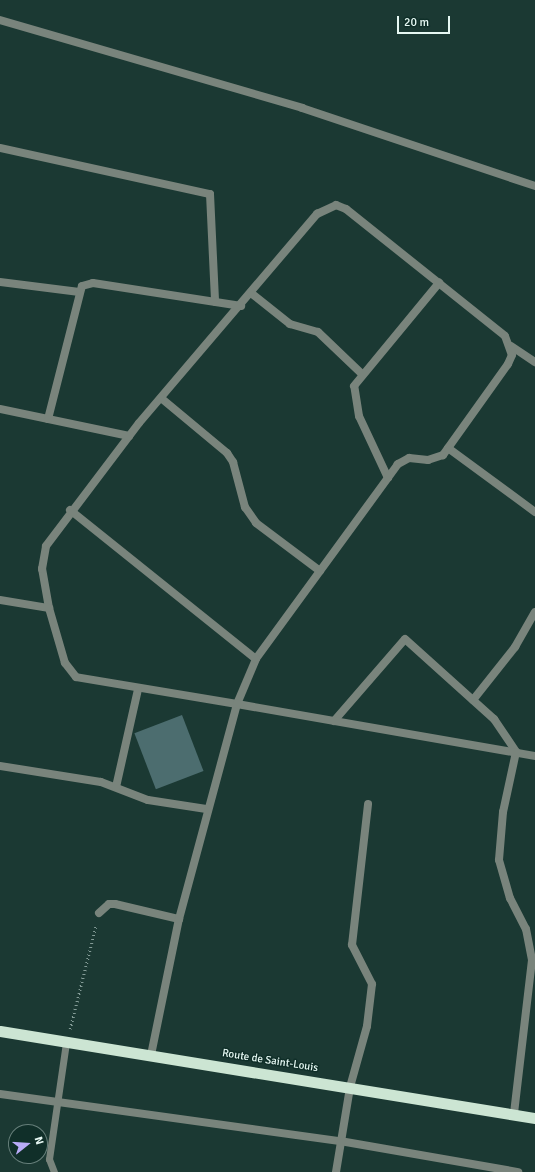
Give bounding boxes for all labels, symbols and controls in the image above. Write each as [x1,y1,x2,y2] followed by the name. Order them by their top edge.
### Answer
[399,8,452,34] scale bar
[404,15,429,30] text: 20 m
[221,1047,319,1075] street label: Route de Saint-Louis
[8,1124,48,1164] north arrow
[32,1135,46,1146] text: N

